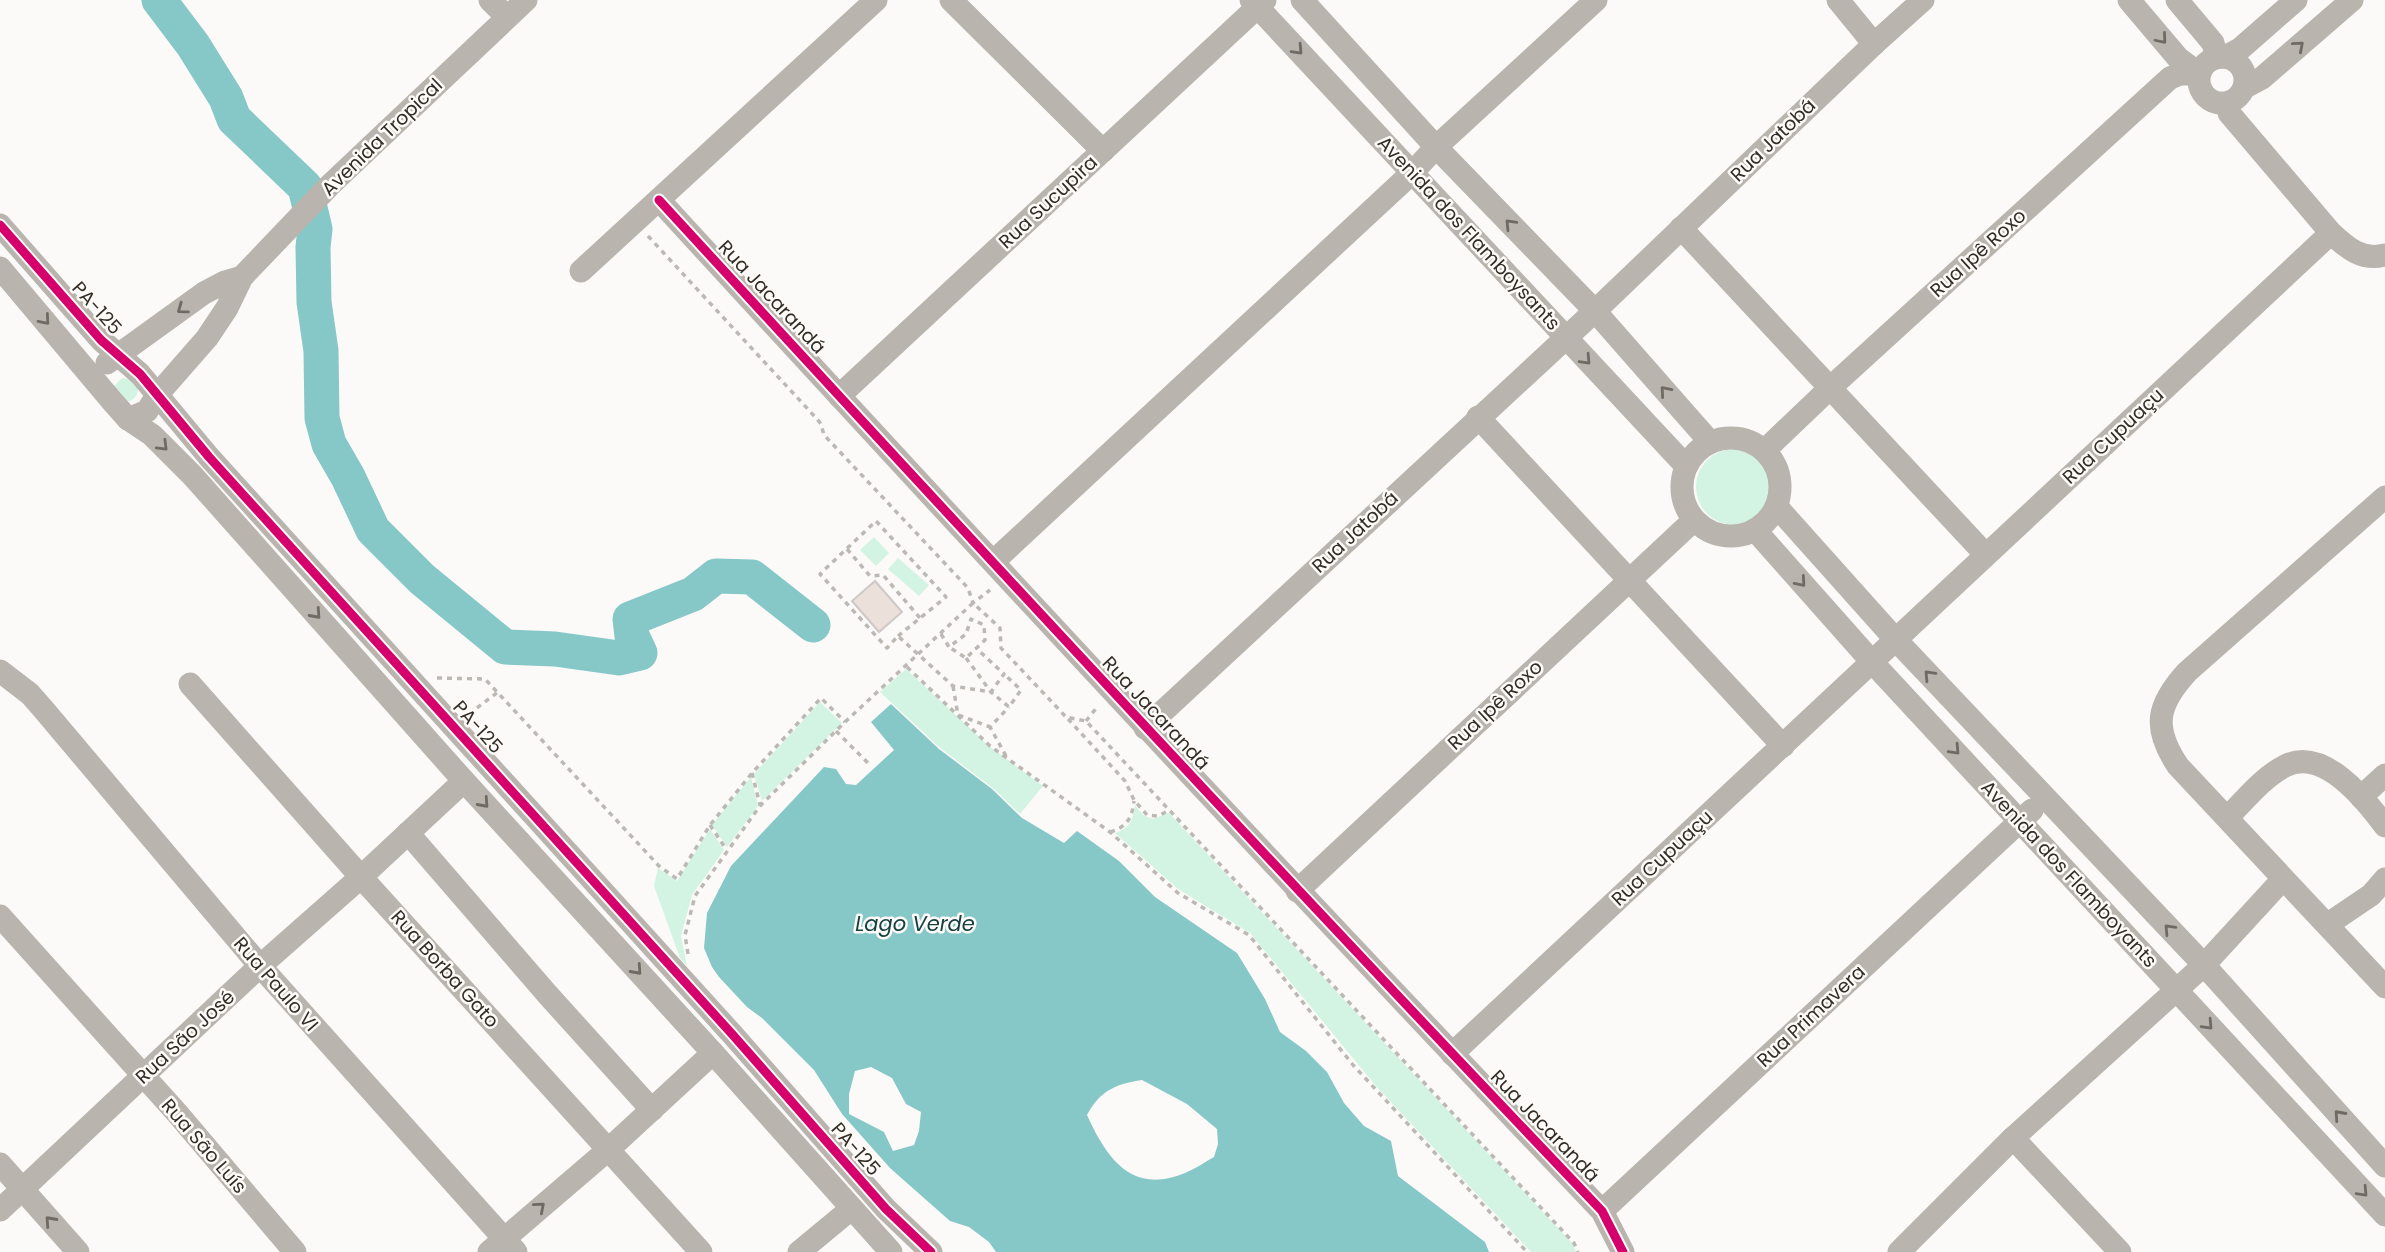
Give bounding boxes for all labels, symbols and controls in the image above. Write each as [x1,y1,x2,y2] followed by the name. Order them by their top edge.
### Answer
[2154,31,2166,44] one-way arrow
[1289,42,1302,55] one-way arrow
[2290,42,2303,54] one-way arrow
[315,72,449,202] street label: Avenida Tropical
[1724,92,1822,188] street label: Rua Jatobá
[1372,130,1566,336] street label: Avenida dos Flamboysants
[993,149,1103,255] street label: Rua Sucupira
[1924,202,2032,304] street label: Rua Ipê Roxo
[1506,219,1519,232] one-way arrow
[712,234,832,360] street label: Rua Jacarandá
[66,275,128,341] street label: PA-125
[178,301,190,313] one-way arrow
[37,312,49,325] one-way arrow
[1578,352,1591,365] one-way arrow
[2056,382,2170,490] street label: Rua Cupuaçu
[1661,386,1673,399] one-way arrow
[155,438,168,451] one-way arrow
[1306,485,1404,579] street label: Rua Jatobá
[1793,574,1805,587] one-way arrow
[308,606,320,619] one-way arrow
[1096,650,1216,776] street label: Rua Jacarandá
[1442,654,1548,756] street label: Rua Ipê Roxo
[1924,670,1937,683] one-way arrow
[447,694,509,760] street label: PA-125
[1946,742,1959,755] one-way arrow
[1975,774,2163,974] street label: Avenida dos Flamboyants
[476,795,488,808] one-way arrow
[1605,804,1719,912] street label: Rua Cupuaçu
[385,904,505,1034] street label: Rua Borba Gato
[855,909,975,938] water label: Lago Verde
[2165,924,2178,937] one-way arrow
[227,931,325,1037] street label: Rua Paulo VI
[1751,959,1871,1073] street label: Rua Primavera
[629,962,642,975] one-way arrow
[129,984,241,1090] street label: Rua São José
[2200,1017,2213,1030] one-way arrow
[1484,1064,1606,1188] street label: Rua Jacarandá
[155,1093,253,1199] street label: Rua São Luís
[2335,1110,2347,1123] one-way arrow
[825,1116,887,1182] street label: PA-125
[2355,1184,2368,1197] one-way arrow
[532,1203,545,1215] one-way arrow
[46,1216,58,1229] one-way arrow

